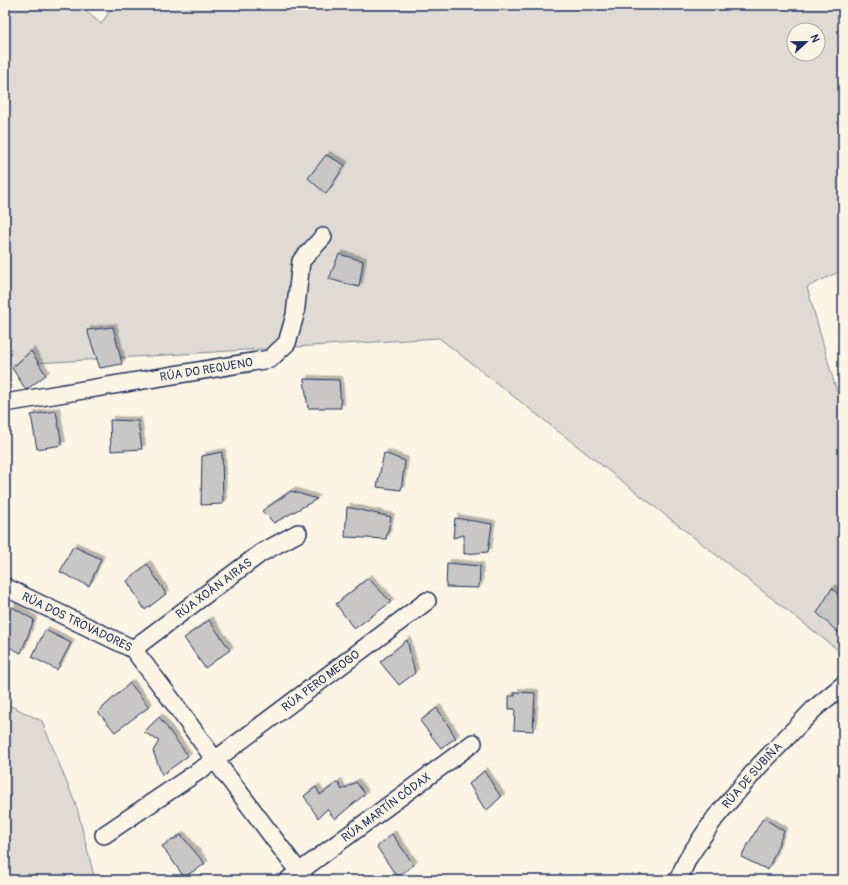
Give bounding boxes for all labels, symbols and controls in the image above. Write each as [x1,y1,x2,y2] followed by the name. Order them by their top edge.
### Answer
[786,22,826,62] north arrow
[807,33,822,45] text: N
[159,354,254,385] street label: RÚA DO REQUENO
[173,555,255,622] street label: RÚA XOÁN AIRAS
[19,589,135,655] street label: RÚA DOS TROVADORES
[279,646,363,715] street label: RÚA PERO MEOGO
[719,739,786,812] street label: RÚA DE SUBIÑA
[338,769,434,845] street label: RÚA MARTÍN CÓDAX

